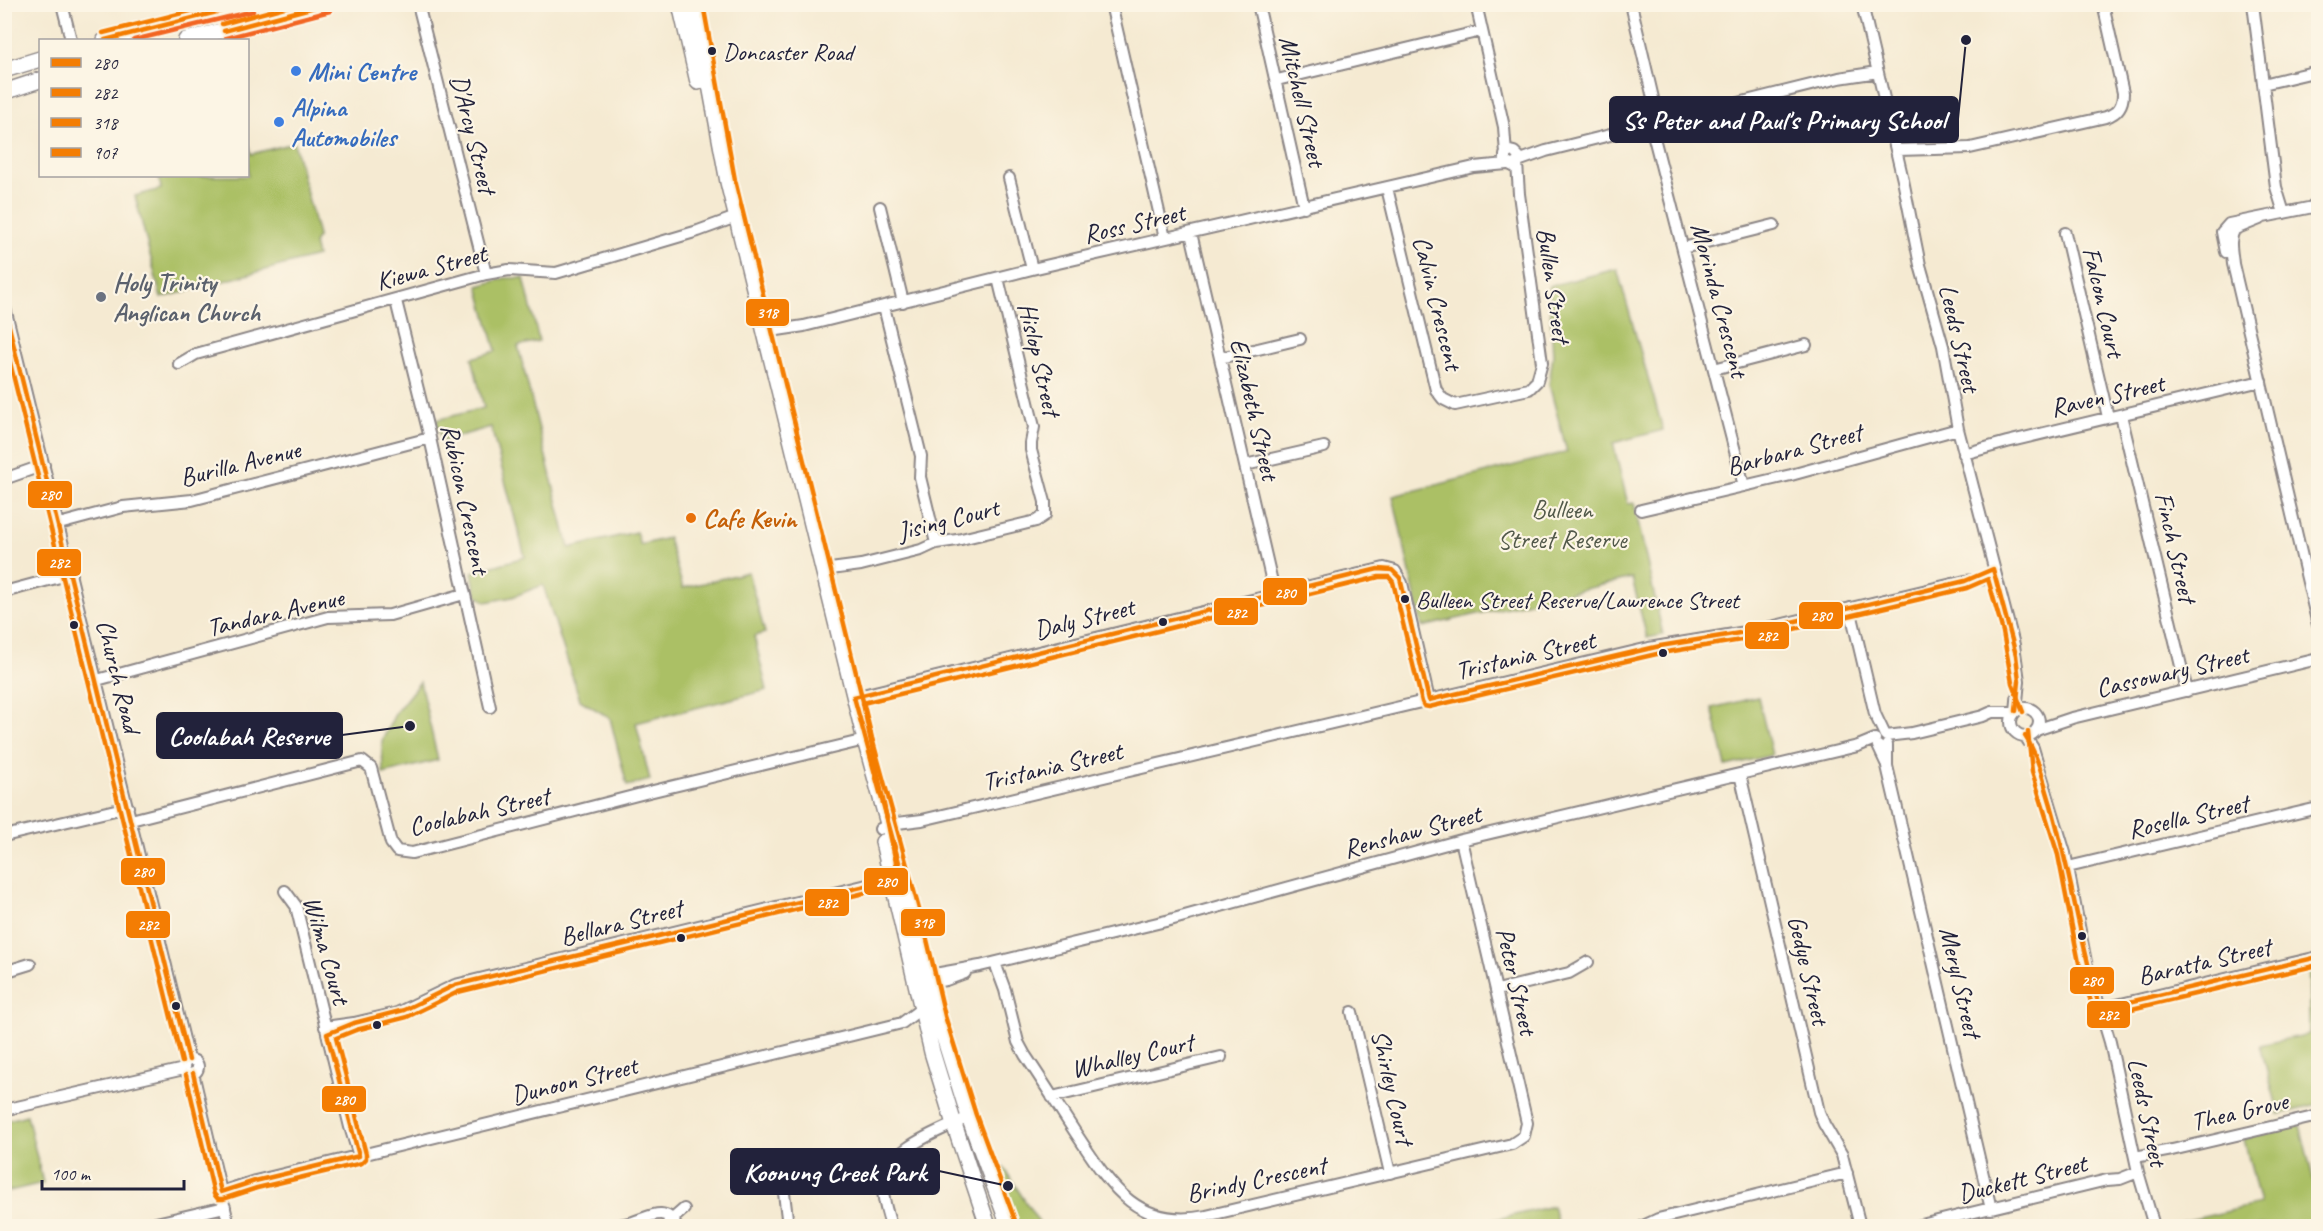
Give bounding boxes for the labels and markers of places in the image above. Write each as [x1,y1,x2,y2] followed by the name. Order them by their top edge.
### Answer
[723,37,857,67] place label: Doncaster Road
[706,45,718,57] marker: Doncaster Road
[308,55,418,88] place label: Mini Centre
[289,64,303,78] marker: Mini Centre
[291,91,399,154] place label: Alpina Automobiles
[1610,97,1958,142] callout: Ss Peter and Paul's Primary School
[272,115,286,129] marker: Alpina Automobiles
[113,266,261,329] place label: Holy Trinity Anglican Church
[94,290,108,304] marker: Holy Trinity Anglican Church
[703,502,798,535] place label: Cafe Kevin
[684,511,698,525] marker: Cafe Kevin
[1416,585,1741,615] place label: Bulleen Street Reserve/Lawrence Street
[1399,593,1411,605] marker: Bulleen Street Reserve/Lawrence Street
[1157,616,1169,628] unlabelled marker
[68,619,80,631] unlabelled marker
[1657,647,1669,659] unlabelled marker
[157,713,342,758] callout: Coolabah Reserve
[2076,930,2088,942] unlabelled marker
[675,932,687,944] unlabelled marker
[170,1000,182,1012] unlabelled marker
[371,1019,383,1031] unlabelled marker
[731,1149,939,1194] callout: Koonung Creek Park

